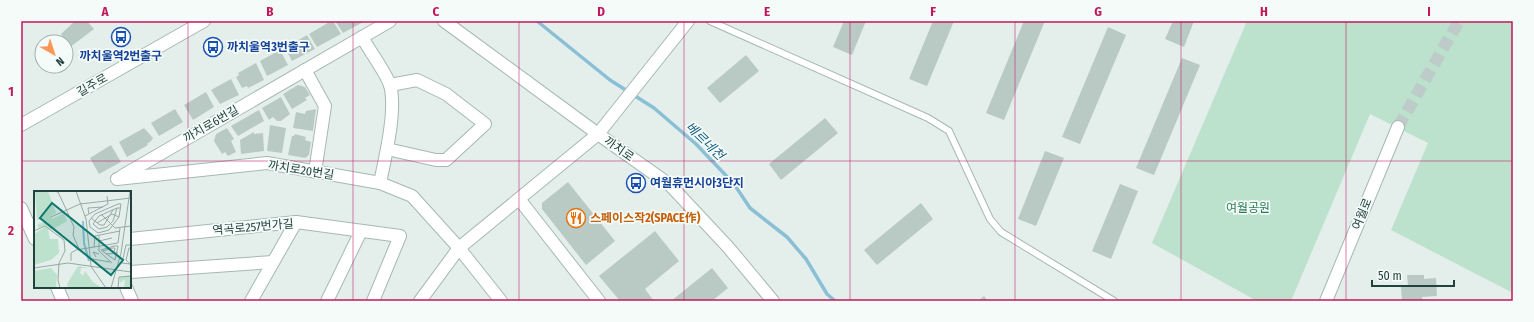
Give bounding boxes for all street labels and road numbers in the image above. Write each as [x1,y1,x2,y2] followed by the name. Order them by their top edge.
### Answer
[74,71,110,99] street label: 길주로
[181,103,241,145] street label: 까치로6번길
[601,134,637,164] street label: 까치로
[267,158,335,182] street label: 까치로20번길
[1349,196,1375,232] street label: 여월로
[212,216,294,238] street label: 역곡로257번가길

